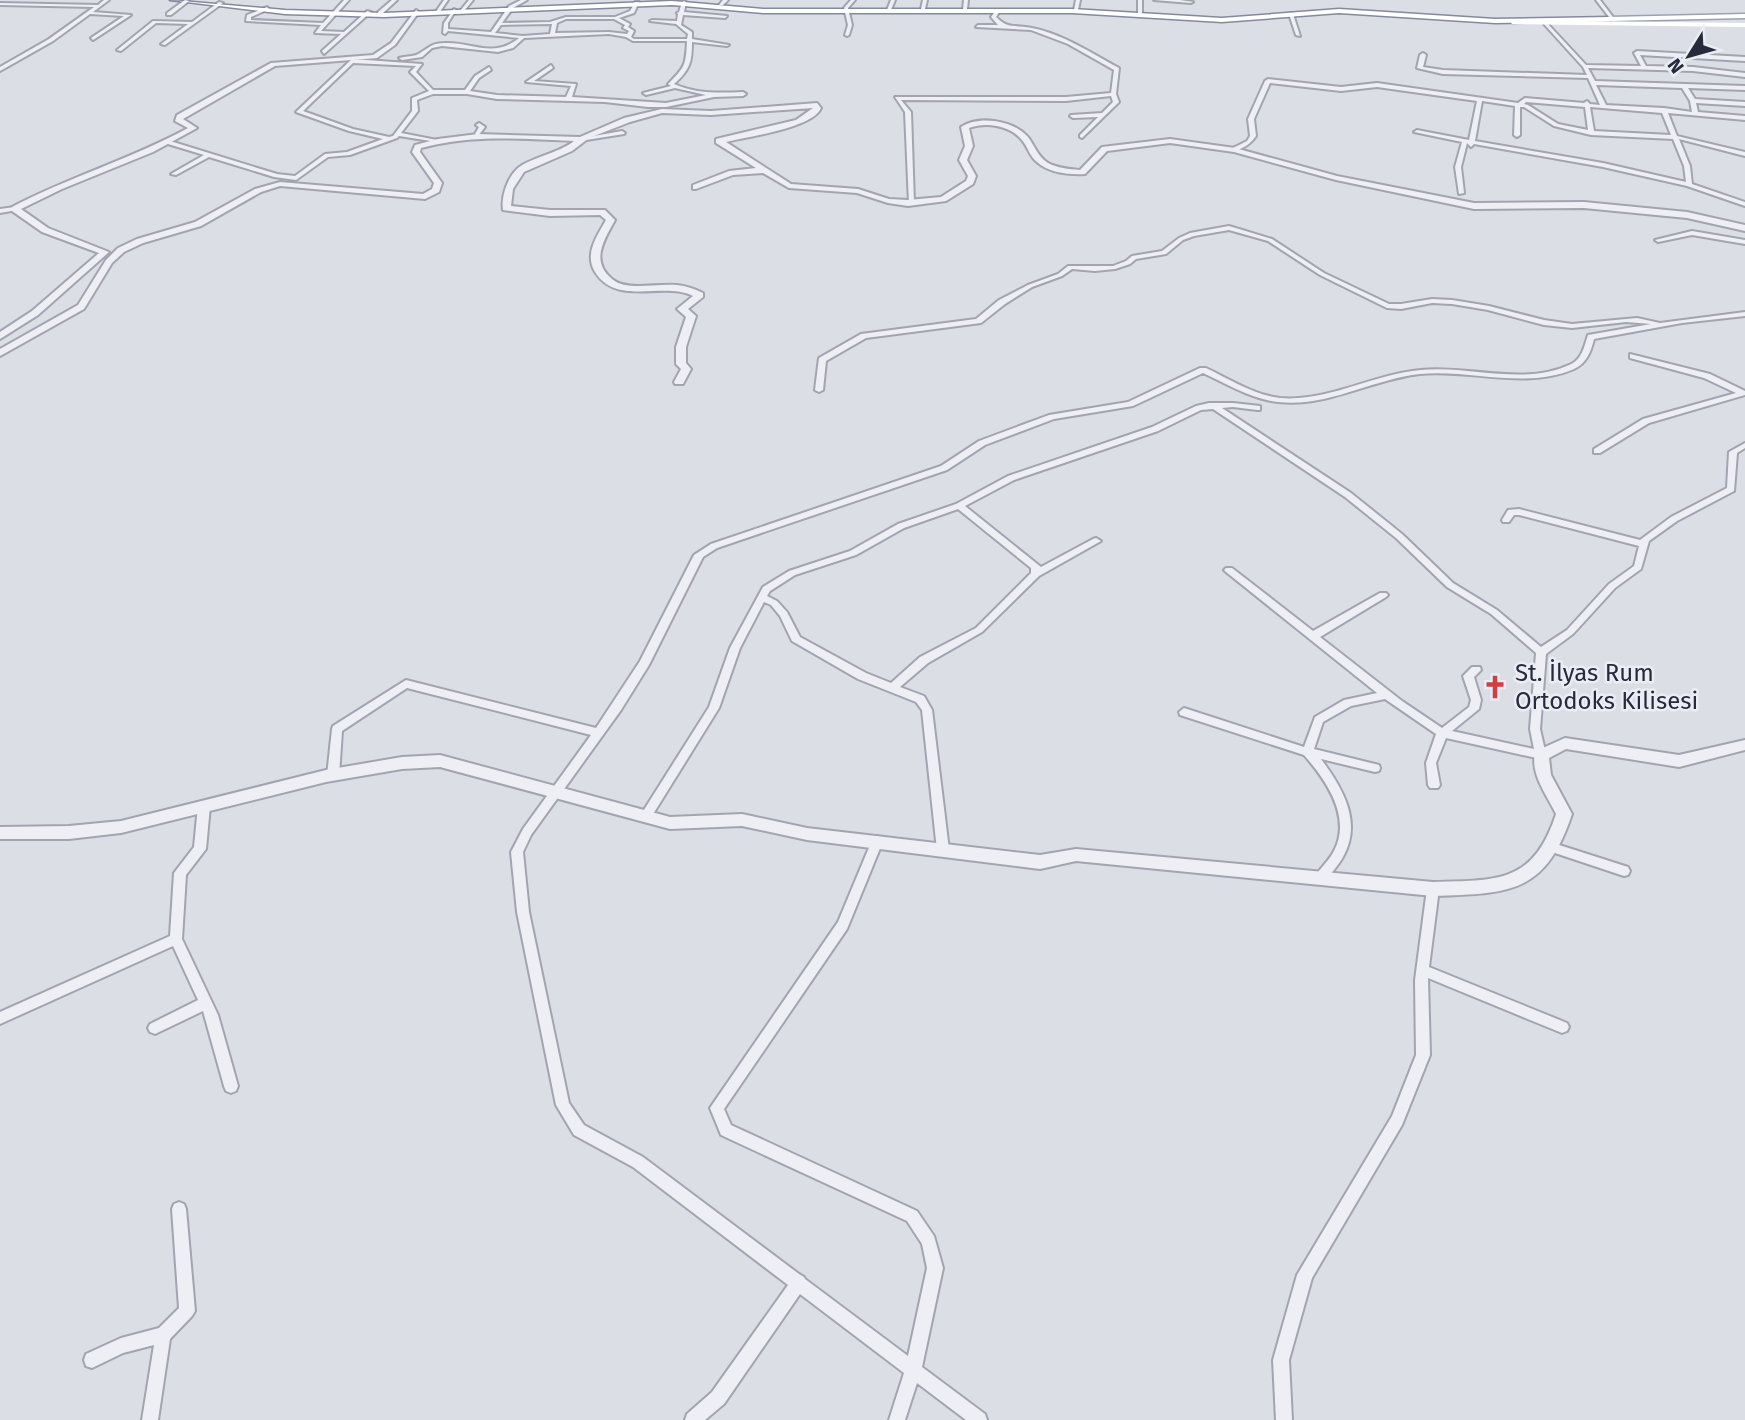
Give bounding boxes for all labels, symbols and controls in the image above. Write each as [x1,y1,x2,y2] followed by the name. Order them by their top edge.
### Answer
[1654,21,1724,91] north arrow
[1663,54,1689,78] text: N
[1515,659,1698,715] place label: St. İlyas Rum Ortodoks Kilisesi
[1481,673,1509,701] church icon: St. İlyas Rum Ortodoks Kilisesi

